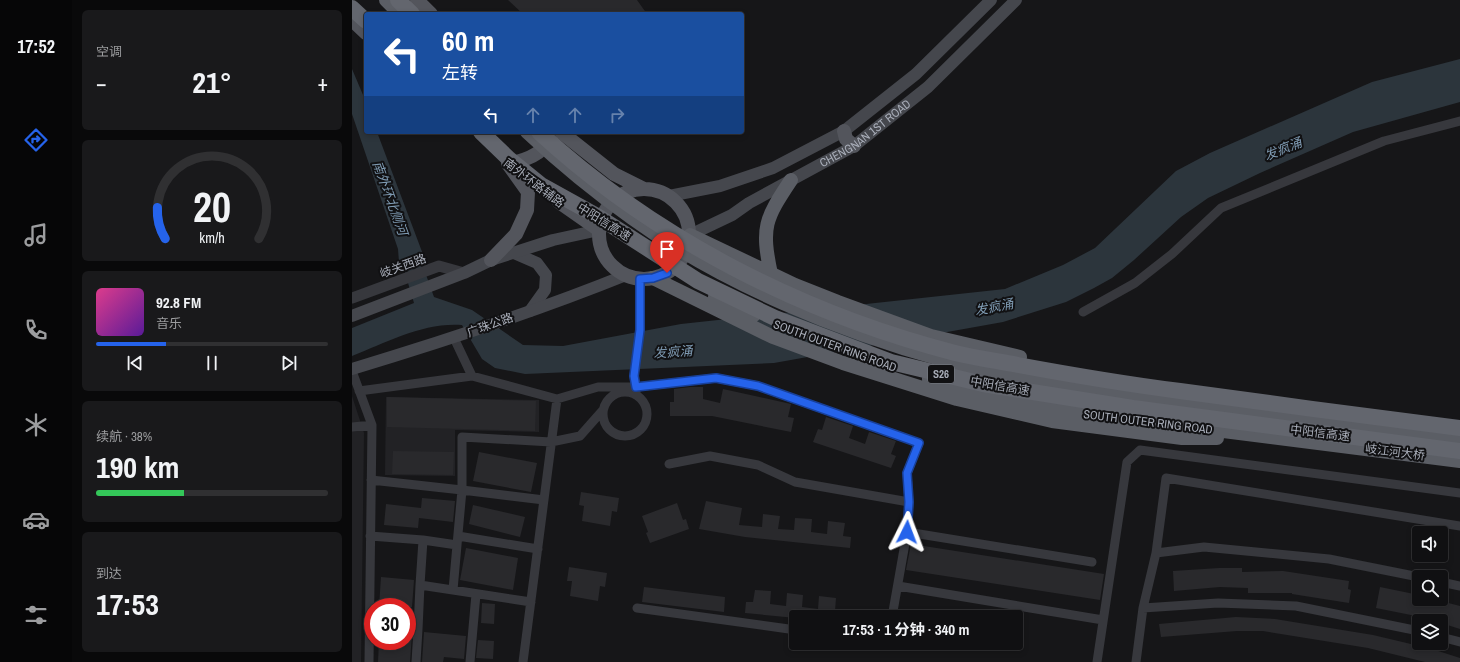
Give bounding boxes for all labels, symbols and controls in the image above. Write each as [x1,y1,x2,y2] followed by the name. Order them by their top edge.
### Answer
[442,22,494,60] text: 60 m
[376,28,428,80] icon: left
[17,34,55,59] text: 17:52
[96,43,122,60] text: 空调
[442,60,478,85] text: 左转
[192,62,232,102] text: 21°
[96,68,107,98] text: −
[317,68,328,98] text: +
[817,96,914,171] street label: CHENGNAN 1ST ROAD
[480,104,502,126] icon: left
[522,104,544,126] icon: ahead
[564,104,586,126] icon: ahead
[606,104,628,126] icon: right
[22,126,50,154] icon: directions
[1262,133,1306,164] water label: 发疯涌
[500,155,568,211] street label: 南外环路辅路
[369,158,412,240] water label: 南外环北侧河
[193,178,231,234] text: 20
[574,199,634,245] street label: 中阳信高速
[22,221,50,249] icon: music
[199,227,225,246] text: km/h
[650,232,684,273] pin
[656,238,678,260] icon: arrive
[378,250,428,282] street label: 岐关西路
[156,292,201,313] text: 92.8 FM
[973,295,1017,319] water label: 发疯涌
[465,309,515,341] street label: 广珠公路
[156,315,182,332] text: 音乐
[22,316,50,344] icon: phone
[771,316,899,376] street label: SOUTH OUTER RING ROAD
[653,342,695,362] water label: 发疯涌
[124,352,146,374] icon: previous
[201,352,223,374] icon: pause
[278,352,300,374] icon: next
[928,365,954,383] road number: S26
[969,373,1031,399] street label: 中阳信高速
[1082,406,1214,438] street label: SOUTH OUTER RING ROAD
[22,411,50,439] icon: climate
[1289,421,1351,445] street label: 中阳信高速
[96,428,152,445] text: 续航 · 38%
[1364,440,1426,464] street label: 岐江河大桥
[96,447,179,487] text: 190 km
[22,506,50,534] icon: car
[886,511,928,553] position arrow
[1412,526,1448,650] map controls
[1412,526,1448,562] button: sound
[96,565,122,582] text: 到达
[1412,570,1448,606] button: search
[96,584,159,624] text: 17:53
[364,598,416,650] speed limit sign: 30
[22,601,50,629] icon: filters
[1412,614,1448,650] button: layers
[842,619,970,640] text: 17:53 · 1 分钟 · 340 m

